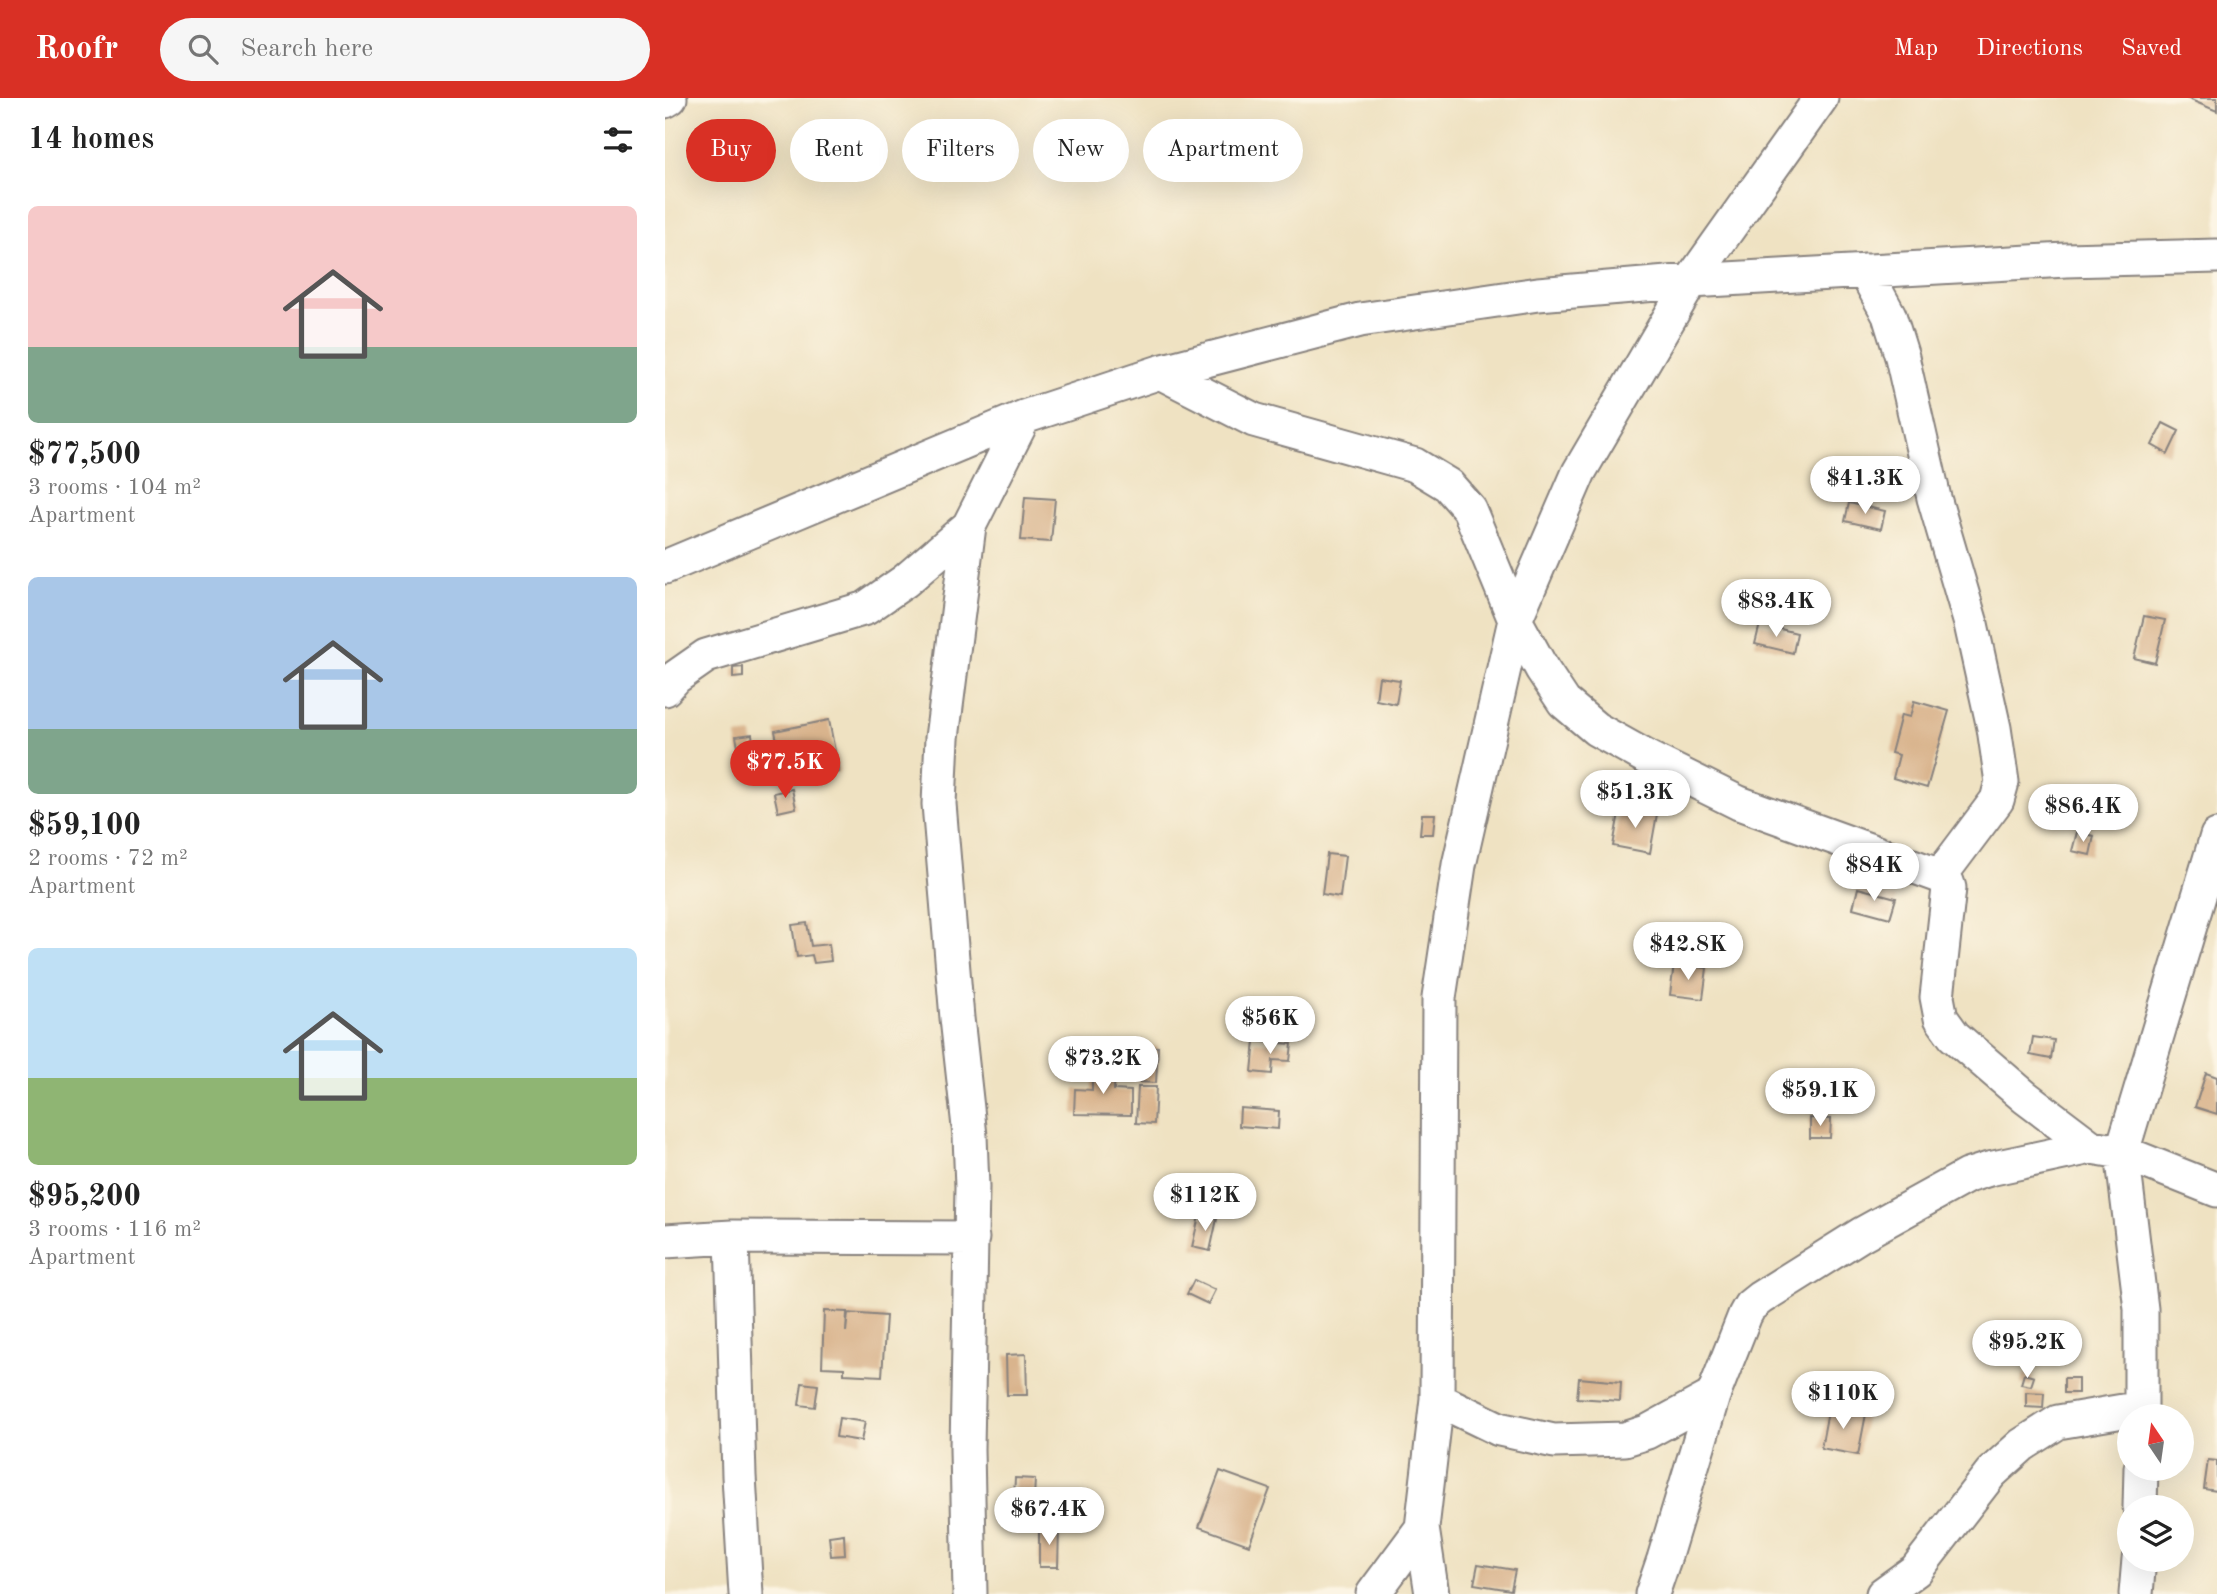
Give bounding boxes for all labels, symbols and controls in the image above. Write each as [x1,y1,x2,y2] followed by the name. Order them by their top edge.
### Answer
[160,18,650,81] search box
[184,30,222,68] icon: search
[35,33,118,66] text: Roofr
[240,36,373,62] text: Search here
[1894,37,1938,61] text: Map
[1976,37,2083,61] text: Directions
[2121,37,2182,61] text: Saved
[686,119,776,182] chip: Buy
[790,119,888,182] chip: Rent
[902,119,1019,182] chip: Filters
[1033,119,1129,182] chip: New
[1143,119,1303,182] chip: Apartment
[599,121,637,159] icon: filters
[28,125,154,155] text: 14 homes
[270,251,396,377] icon: home
[28,440,141,470] text: $77,500
[1808,456,1922,516] pin: $41.3K
[1826,467,1904,490] text: $41.3K
[28,476,201,499] text: 3 rooms · 104 m²
[28,504,136,527] text: Apartment
[1719,580,1833,639] pin: $83.4K
[1737,590,1815,613] text: $83.4K
[270,622,396,748] icon: home
[728,740,842,800] pin: $77.5K
[746,751,824,774] text: $77.5K
[1578,770,1692,830] pin: $51.3K
[1596,781,1674,804] text: $51.3K
[2026,784,2140,844] pin: $86.4K
[2044,795,2122,818] text: $86.4K
[28,811,141,841] text: $59,100
[1833,844,1915,903] pin: $84K
[28,847,188,870] text: 2 rooms · 72 m²
[1845,854,1903,877] text: $84K
[28,875,136,898] text: Apartment
[1631,922,1745,982] pin: $42.8K
[1649,933,1727,956] text: $42.8K
[270,993,396,1119] icon: home
[1229,996,1311,1056] pin: $56K
[1241,1007,1299,1030] text: $56K
[1046,1037,1160,1096] pin: $73.2K
[1064,1047,1142,1070] text: $73.2K
[1763,1068,1877,1128] pin: $59.1K
[1781,1079,1859,1102] text: $59.1K
[1156,1174,1254,1233] pin: $112K
[28,1182,141,1212] text: $95,200
[1169,1184,1241,1207] text: $112K
[28,1218,201,1241] text: 3 rooms · 116 m²
[28,1246,136,1269] text: Apartment
[1970,1320,2084,1380] pin: $95.2K
[1988,1331,2066,1354] text: $95.2K
[1794,1372,1892,1431] pin: $110K
[1807,1382,1879,1405] text: $110K
[2117,1404,2195,1480] north arrow
[2117,1404,2194,1572] map controls
[992,1488,1106,1547] pin: $67.4K
[2117,1495,2194,1572] button: layers
[1010,1498,1088,1521] text: $67.4K

